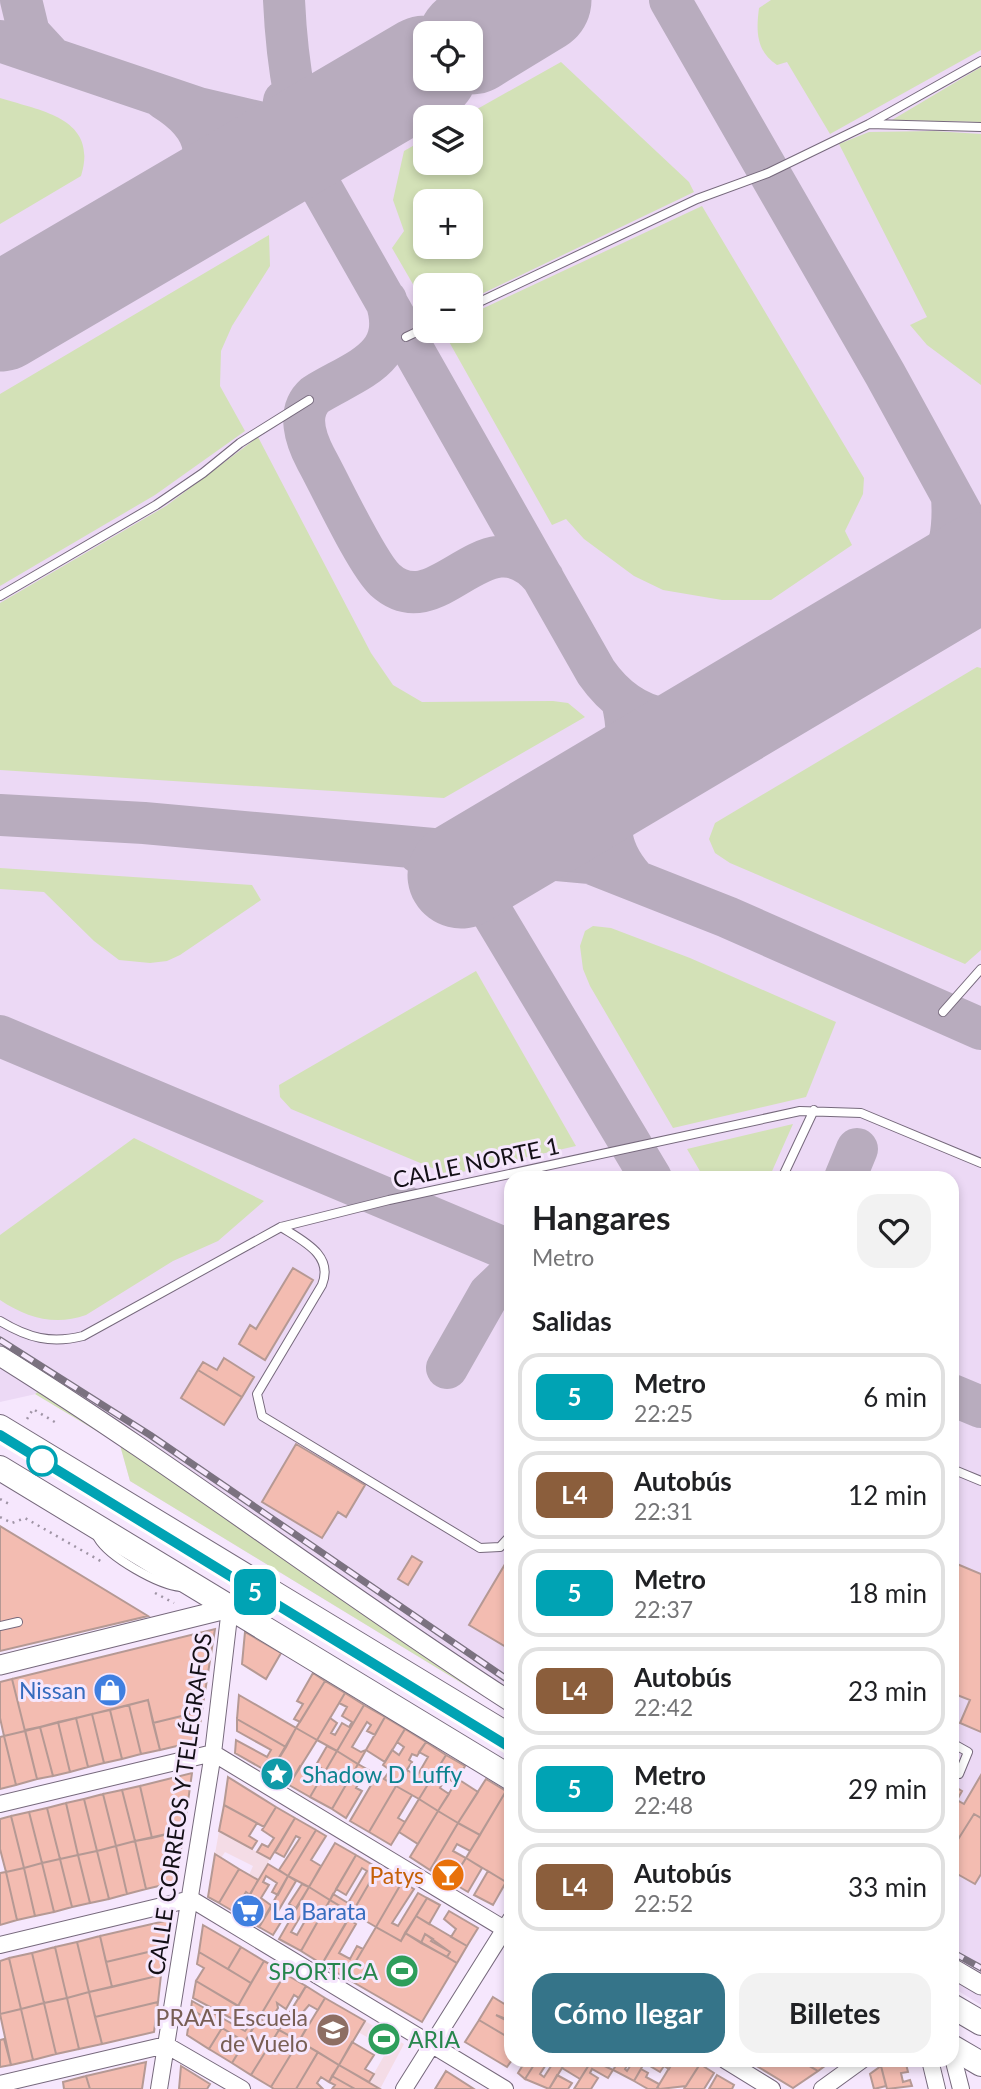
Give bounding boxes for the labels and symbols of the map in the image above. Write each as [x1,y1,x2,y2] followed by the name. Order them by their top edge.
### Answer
[390,1131,562,1193] street label: CALLE NORTE 1
[27,1446,57,1476] unlabelled marker
[232,1569,278,1615] line badge: 5
[141,1631,217,1977] street label: CALLE CORREOS Y TELÉGRAFOS
[91,1671,129,1709] shop icon: Nissan
[19,1676,86,1704] place label: Nissan
[258,1755,296,1793] place icon: Shadow D Luffy
[302,1760,462,1788] place label: Shadow D Luffy
[429,1856,467,1894] bar icon: Patys
[369,1861,424,1889] place label: Patys
[229,1892,267,1930] supermarket icon: La Barata
[272,1897,366,1925] place label: La Barata
[383,1952,421,1990] sports icon: SPORTICA
[268,1957,378,1985] place label: SPORTICA
[156,2003,308,2057] place label: PRAAT Escuela de Vuelo
[314,2011,352,2049] school or university icon: PRAAT Escuela de Vuelo
[365,2020,403,2058] sports icon: ARIA
[408,2025,460,2053] place label: ARIA

